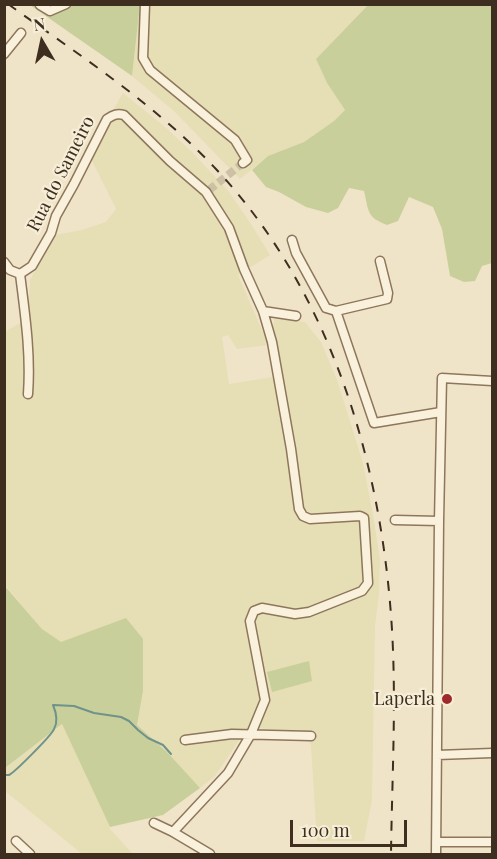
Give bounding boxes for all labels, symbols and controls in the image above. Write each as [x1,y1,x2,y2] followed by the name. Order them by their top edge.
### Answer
[12,12,72,72] north arrow
[32,12,46,35] text: N
[23,113,99,235] street label: Rua do Sameiro
[374,688,435,710] place label: Laperla
[440,692,454,706] marker: Laperla
[293,808,410,846] scale bar
[301,818,350,842] text: 100 m

